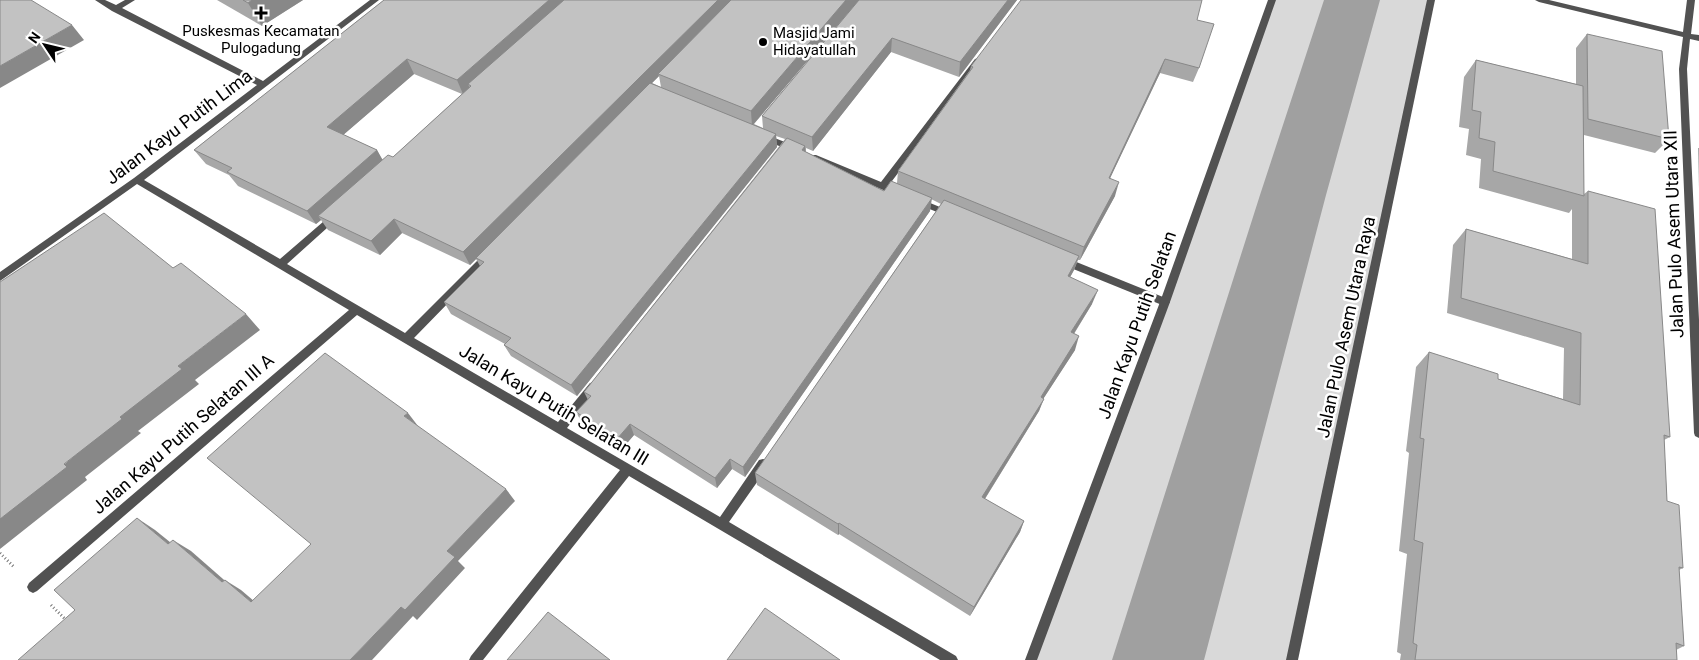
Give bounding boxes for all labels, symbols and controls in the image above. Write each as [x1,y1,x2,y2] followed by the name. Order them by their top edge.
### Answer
[254,6,268,20] marker: Puskesmas Kecamatan Pulogadung
[20,20,70,70] north arrow
[182,22,340,57] place label: Puskesmas Kecamatan Pulogadung
[773,24,856,59] place label: Masjid Jami Hidayatullah
[25,29,44,46] text: N
[757,36,769,48] marker: Masjid Jami Hidayatullah
[101,65,256,188] street label: Jalan Kayu Putih Lima
[1659,130,1688,338] street label: Jalan Pulo Asem Utara XII
[1312,214,1379,440] street label: Jalan Pulo Asem Utara Raya
[1093,228,1180,422] street label: Jalan Kayu Putih Selatan
[456,340,653,470] street label: Jalan Kayu Putih Selatan III
[88,349,278,518] street label: Jalan Kayu Putih Selatan III A

